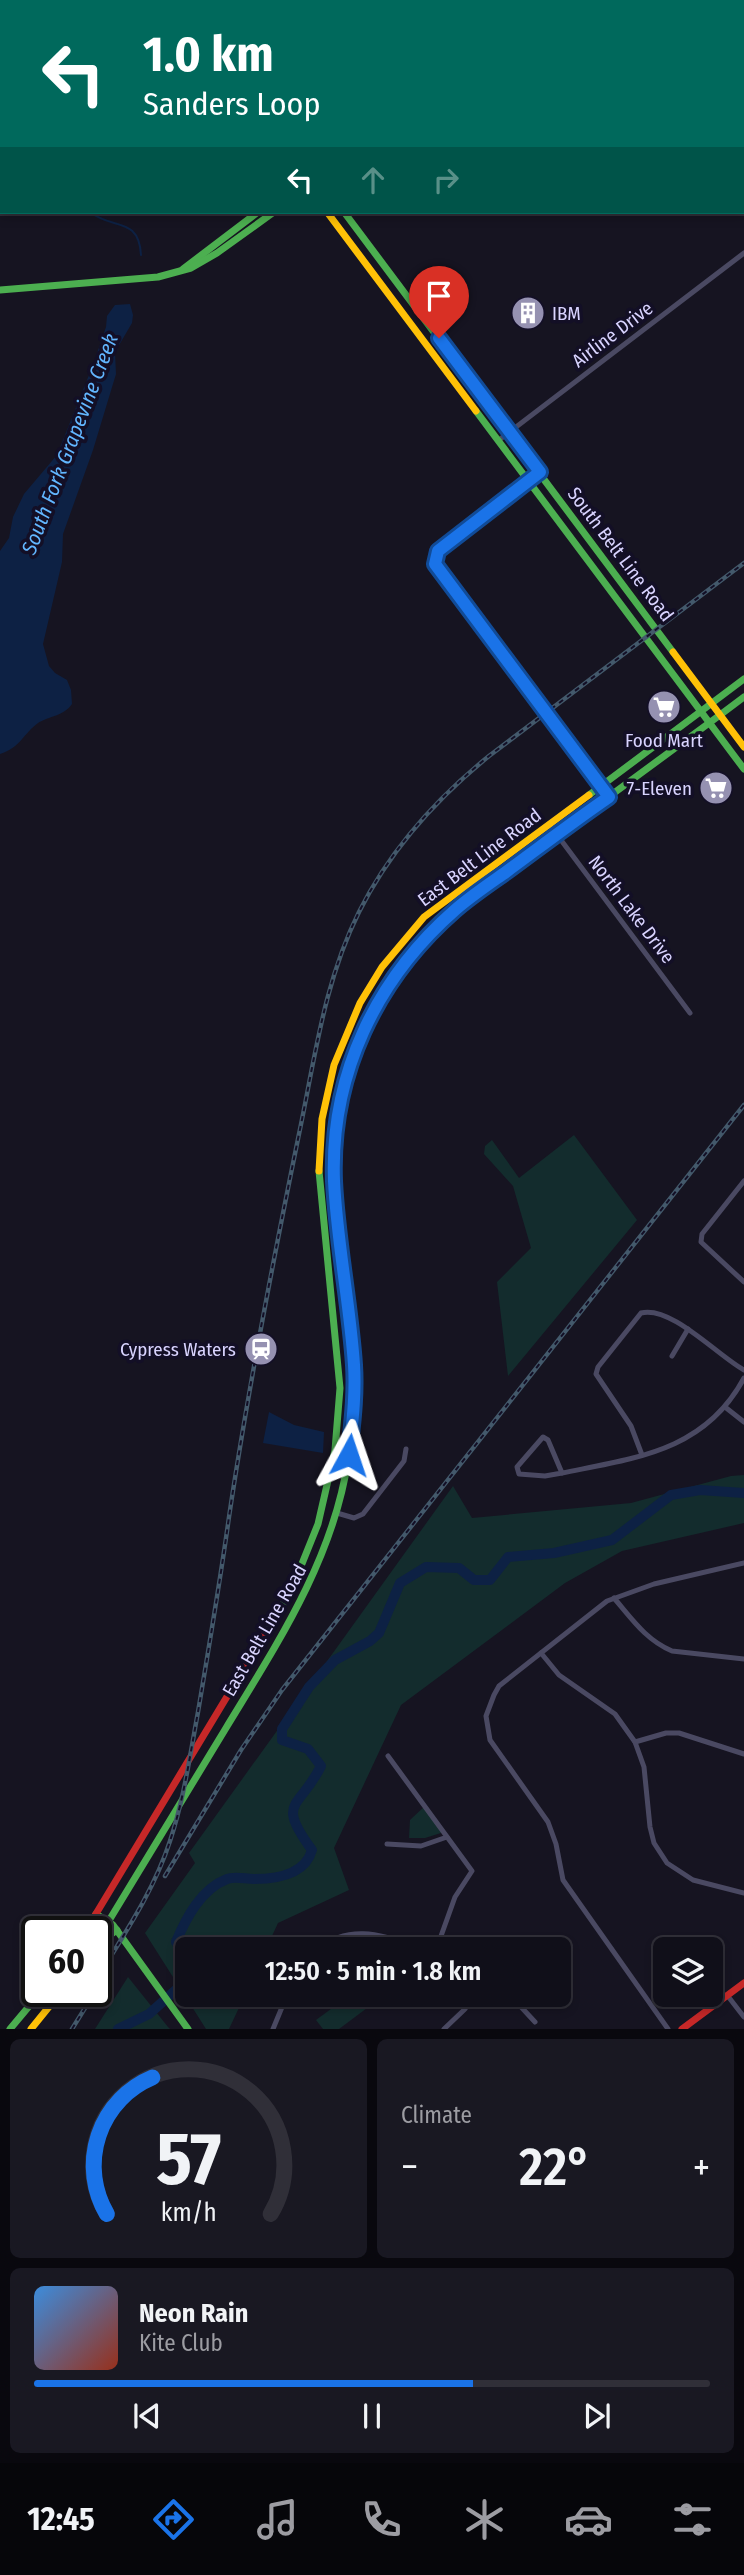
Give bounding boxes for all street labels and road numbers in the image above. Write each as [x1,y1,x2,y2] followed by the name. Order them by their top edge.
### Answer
[567,297,657,372] street label: Airline Drive
[563,483,679,626] street label: South Belt Line Road
[413,804,546,911] street label: East Belt Line Road
[584,851,680,968] street label: North Lake Drive
[217,1560,312,1700] street label: East Belt Line Road

